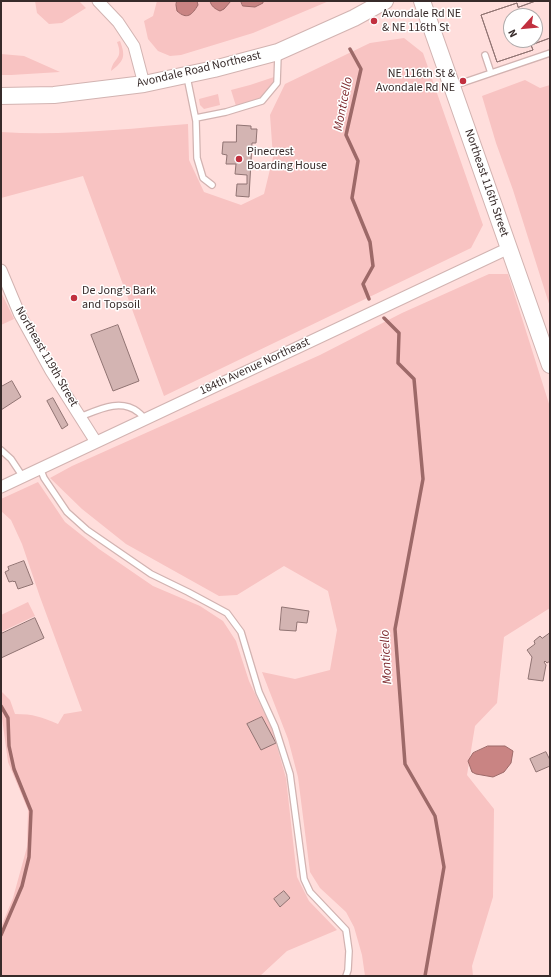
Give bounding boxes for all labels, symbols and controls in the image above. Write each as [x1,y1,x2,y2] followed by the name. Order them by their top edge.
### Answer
[382,7,461,35] place label: Avondale Rd NE & NE 116th St
[503,8,543,48] north arrow
[369,16,379,26] marker: Avondale Rd NE & NE 116th St
[504,27,521,40] text: N
[135,49,263,91] street label: Avondale Road Northeast
[376,67,455,95] place label: NE 116th St & Avondale Rd NE
[331,76,357,132] water label: Monticello
[458,76,468,86] marker: NE 116th St & Avondale Rd NE
[461,127,511,239] street label: Northeast 116th Street
[247,145,327,173] place label: Pinecrest Boarding House
[234,154,244,164] marker: Pinecrest Boarding House
[82,284,156,312] place label: De Jong's Bark and Topsoil
[69,293,79,303] marker: De Jong's Bark and Topsoil
[12,304,80,410] street label: Northeast 119th Street
[198,335,312,399] street label: 184th Avenue Northeast
[378,629,396,685] water label: Monticello

